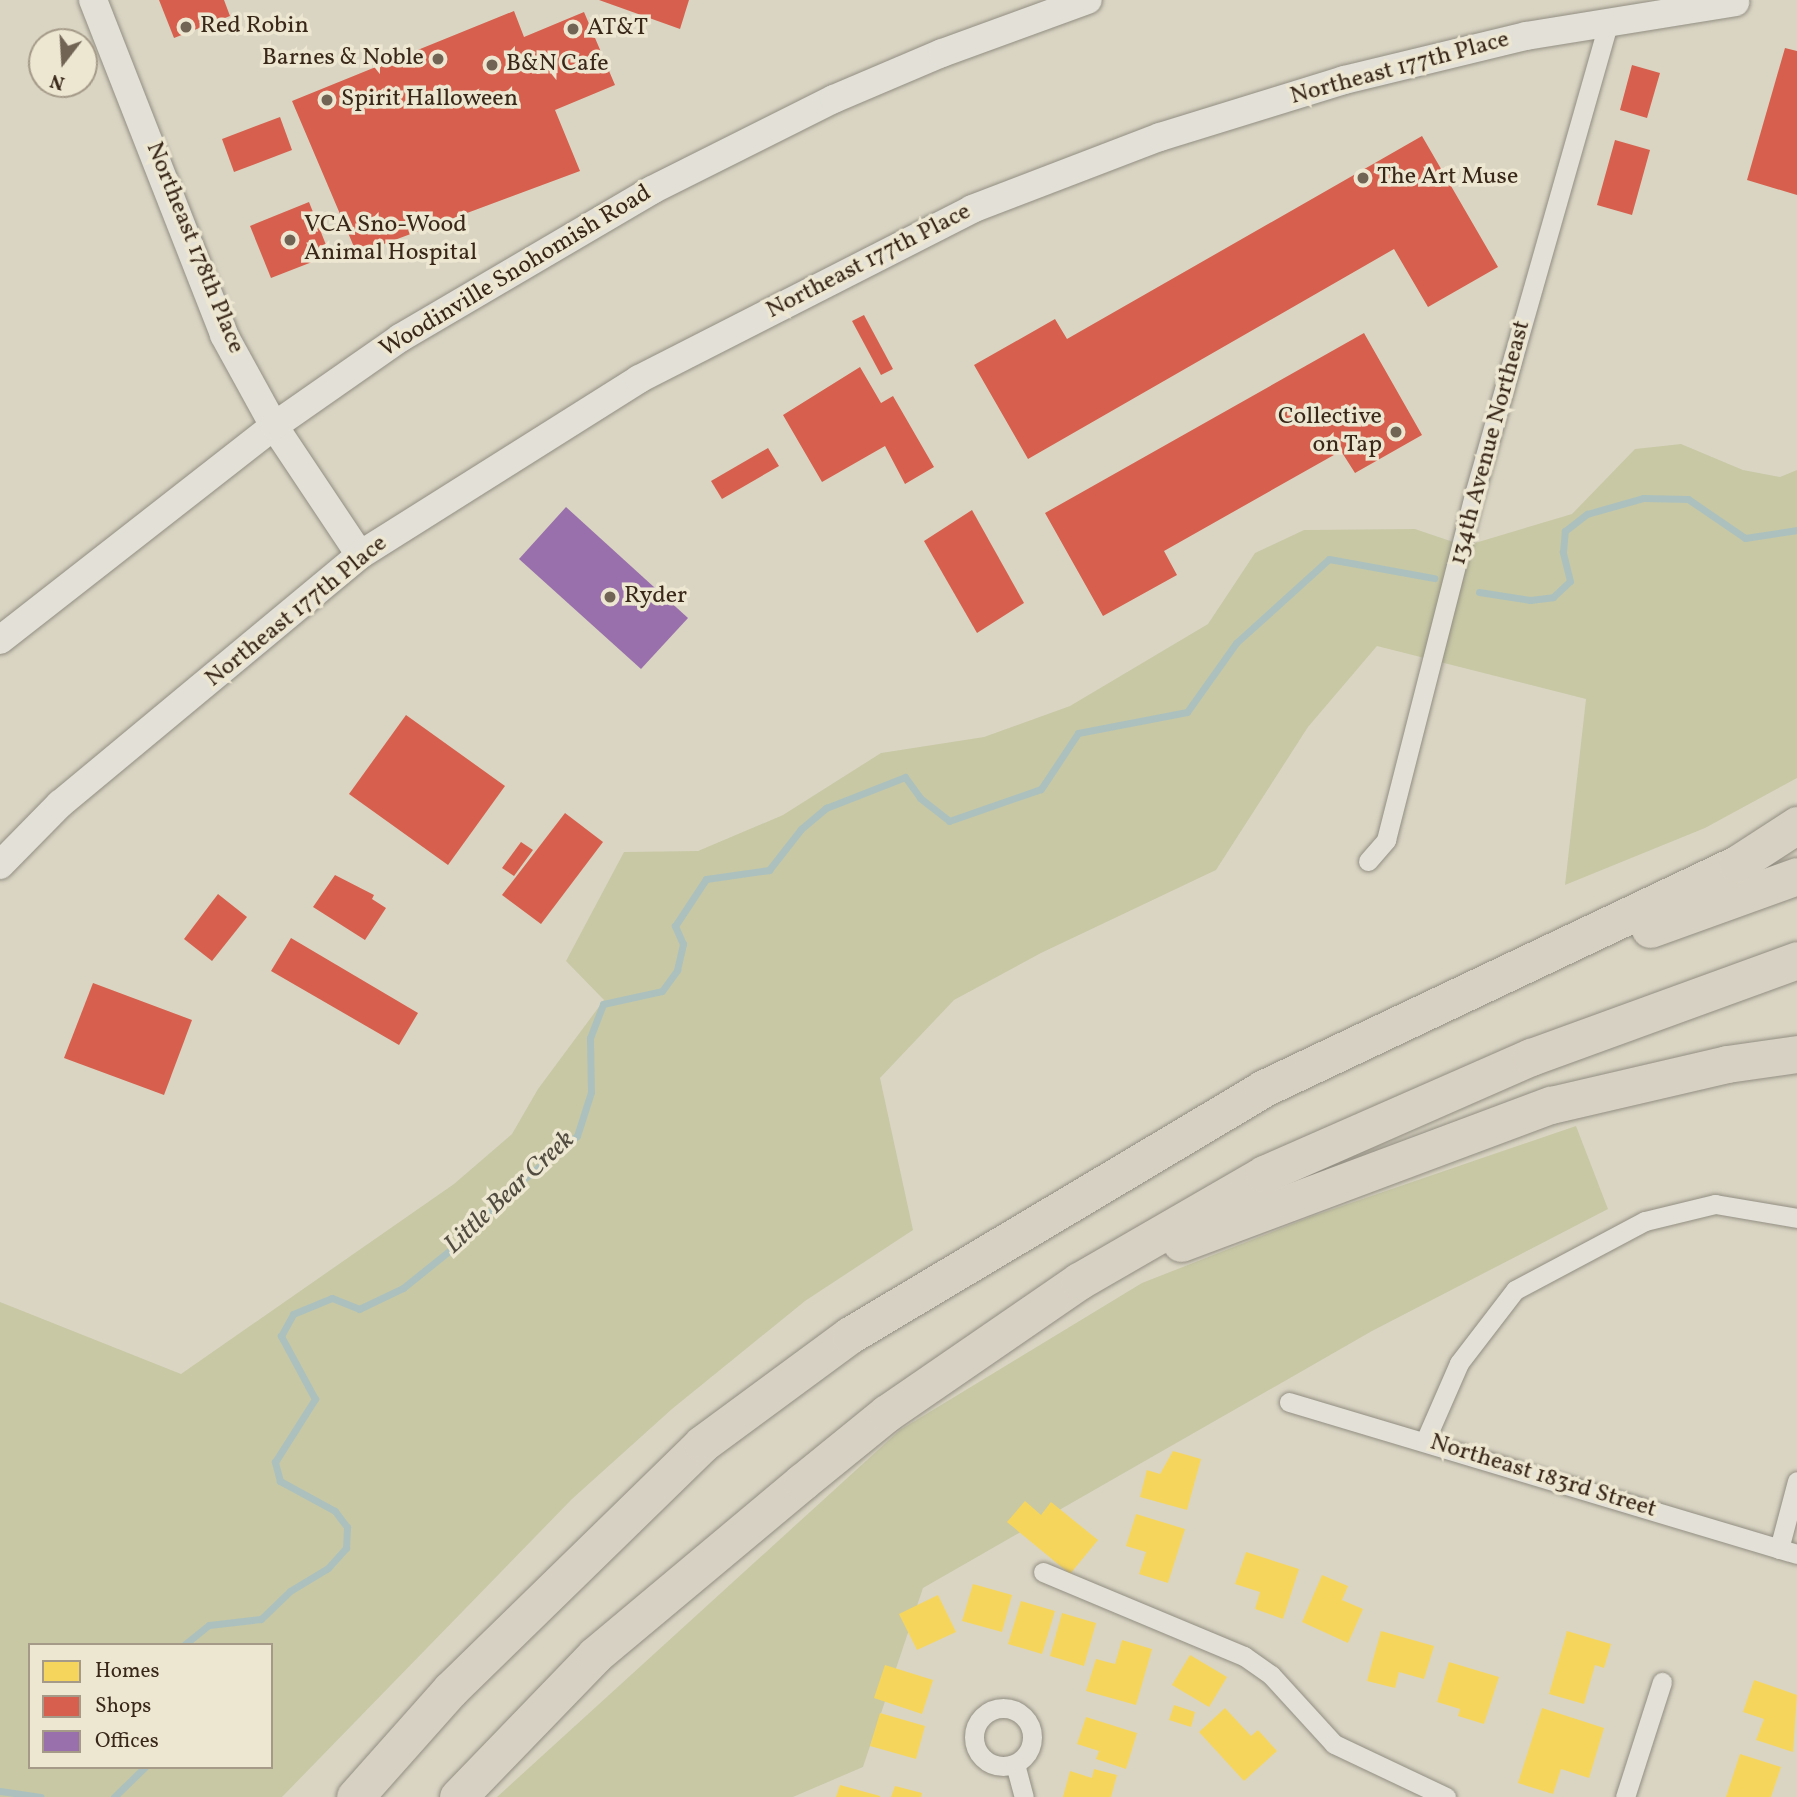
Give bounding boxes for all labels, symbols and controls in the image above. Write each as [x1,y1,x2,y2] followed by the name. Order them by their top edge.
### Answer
[200,13,309,41] place label: Red Robin
[587,15,648,43] place label: AT&T
[178,19,194,35] marker: Red Robin
[565,21,581,37] marker: AT&T
[1287,26,1513,112] street label: Northeast 177th Place
[28,28,98,98] north arrow
[262,45,424,73] place label: Barnes & Noble
[430,51,446,67] marker: Barnes & Noble
[506,51,609,79] place label: B&N Cafe
[484,57,500,73] marker: B&N Cafe
[47,67,68,96] text: N
[341,86,518,114] place label: Spirit Halloween
[319,92,335,108] marker: Spirit Halloween
[138,138,250,358] street label: Northeast 178th Place
[1377,164,1518,192] place label: The Art Muse
[1355,170,1371,186] marker: The Art Muse
[375,179,657,365] street label: Woodinville Snohomish Road
[762,198,976,326] street label: Northeast 177th Place
[304,212,477,268] place label: VCA Sno-Wood Animal Hospital
[282,232,298,248] marker: VCA Sno-Wood Animal Hospital
[1444,317,1538,569] street label: 134th Avenue Northeast
[1278,404,1382,460] place label: Collective on Tap
[1388,424,1404,440] marker: Collective on Tap
[200,530,394,694] street label: Northeast 177th Place
[624,583,687,611] place label: Ryder
[602,589,618,605] marker: Ryder
[439,1125,581,1261] water label: Little Bear Creek
[1426,1429,1660,1525] street label: Northeast 183rd Street
[28,1643,273,1769] legend
[95,1657,160,1686] text: Homes
[95,1692,151,1721] text: Shops
[95,1727,159,1756] text: Offices

